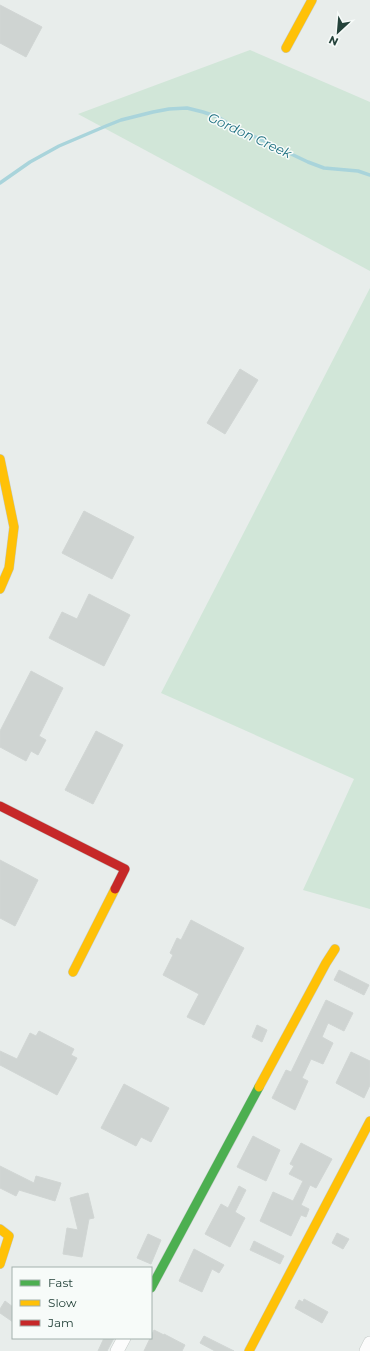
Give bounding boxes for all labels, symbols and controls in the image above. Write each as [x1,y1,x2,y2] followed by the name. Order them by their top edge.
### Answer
[318,12,358,52] north arrow
[327,33,341,49] text: N
[206,109,295,162] water label: Gordon Creek
[12,1267,152,1339] legend
[48,1275,73,1290] text: Fast
[48,1295,77,1310] text: Slow
[47,1315,74,1330] text: Jam

